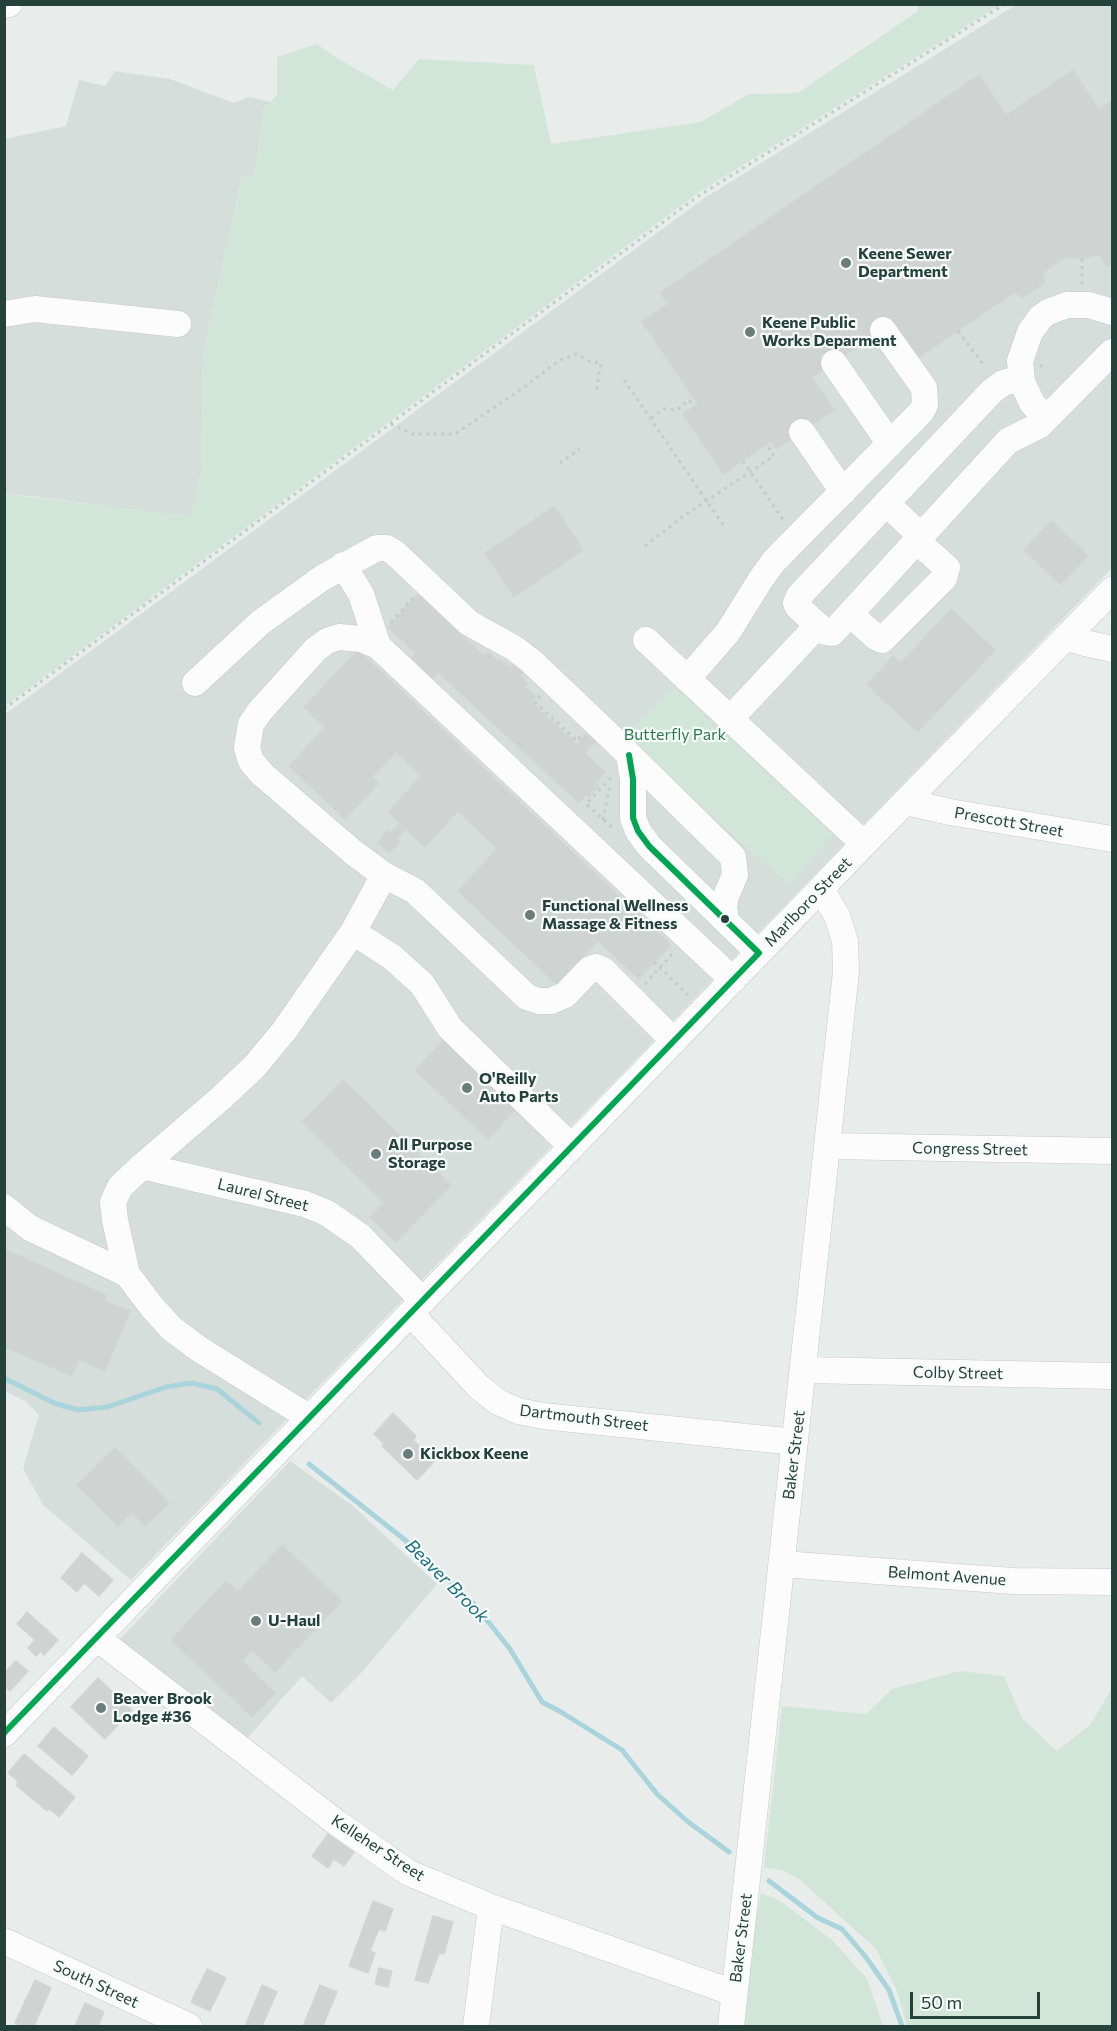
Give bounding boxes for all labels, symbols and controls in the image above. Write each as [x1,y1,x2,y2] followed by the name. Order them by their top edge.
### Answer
[858,244,952,282] place label: Keene Sewer Department
[839,256,853,270] marker: Keene Sewer Department
[762,313,897,351] place label: Keene Public Works Deparment
[743,325,757,339] marker: Keene Public Works Deparment
[624,725,726,745] park label: Butterfly Park
[953,803,1065,841] street label: Prescott Street
[760,853,856,951] street label: Marlboro Street
[542,896,688,934] place label: Functional Wellness Massage & Fitness
[523,908,537,922] marker: Functional Wellness Massage & Fitness
[719,913,731,925] unlabelled marker
[479,1069,558,1107] place label: O'Reilly Auto Parts
[460,1081,474,1095] marker: O'Reilly Auto Parts
[388,1135,472,1173] place label: All Purpose Storage
[912,1138,1028,1160] street label: Congress Street
[369,1147,383,1161] marker: All Purpose Storage
[215,1174,311,1216] street label: Laurel Street
[913,1363,1003,1383] street label: Colby Street
[519,1401,649,1435] street label: Dartmouth Street
[779,1409,809,1501] street label: Baker Street
[420,1444,528,1464] place label: Kickbox Keene
[401,1447,415,1461] marker: Kickbox Keene
[401,1535,493,1627] water label: Beaver Brook
[887,1562,1007,1590] street label: Belmont Avenue
[268,1611,320,1631] place label: U-Haul
[249,1614,263,1628] marker: U-Haul
[113,1689,212,1727] place label: Beaver Brook Lodge #36
[94,1701,108,1715] marker: Beaver Brook Lodge #36
[328,1811,428,1885] street label: Kelleher Street
[726,1892,756,1984] street label: Baker Street
[50,1956,142,2012] street label: South Street
[913,1980,1044,2018] scale bar
[921,1991,962,2013] text: 50 m

